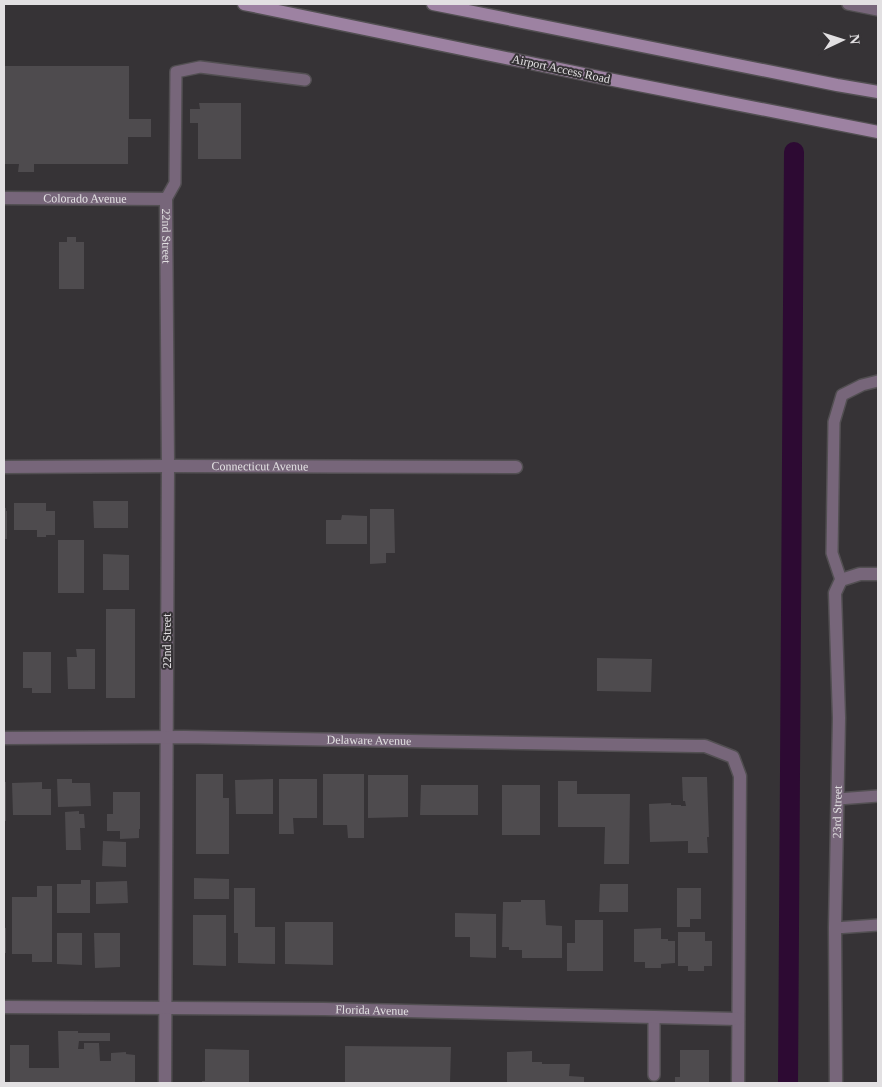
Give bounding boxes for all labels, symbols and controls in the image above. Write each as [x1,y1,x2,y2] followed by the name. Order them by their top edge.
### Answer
[817,15,867,65] north arrow
[847,34,862,45] text: N
[511,52,611,86] street label: Airport Access Road
[43,191,127,206] street label: Colorado Avenue
[159,208,173,264] street label: 22nd Street
[212,459,308,473] street label: Connecticut Avenue
[160,613,174,669] street label: 22nd Street
[326,733,411,748] street label: Delaware Avenue
[830,785,845,839] street label: 23rd Street
[335,1002,409,1018] street label: Florida Avenue

